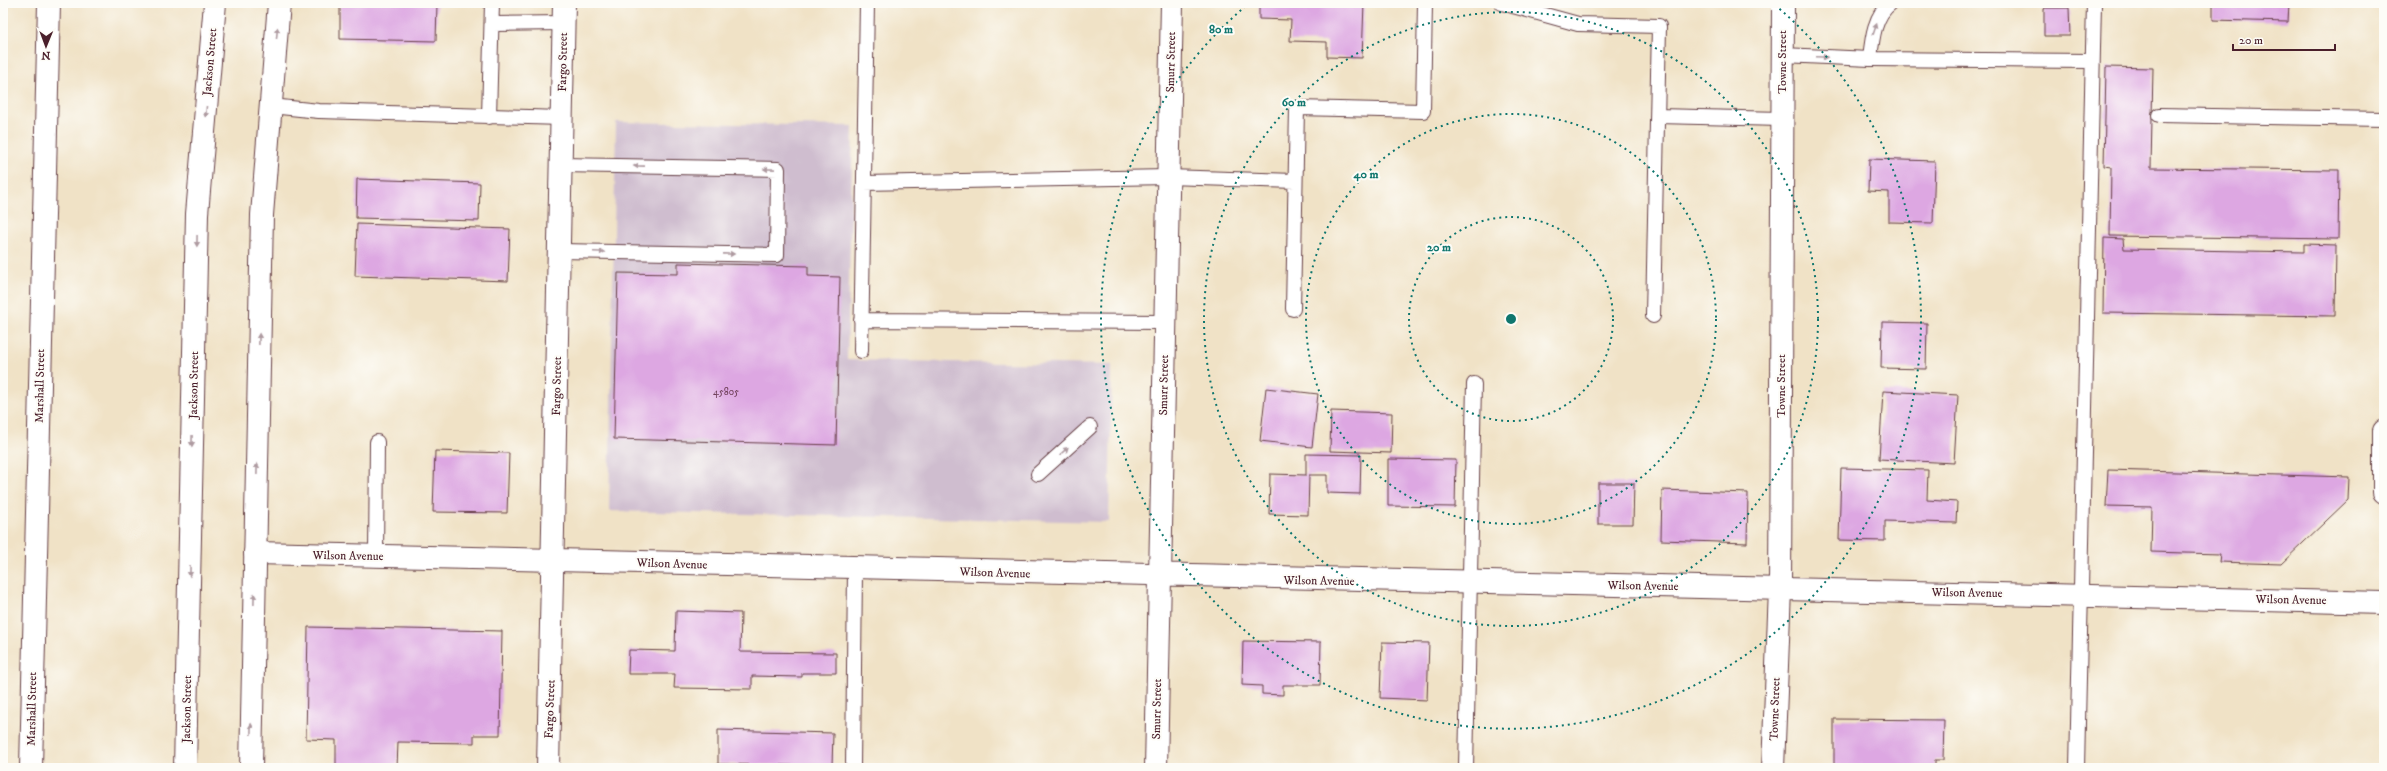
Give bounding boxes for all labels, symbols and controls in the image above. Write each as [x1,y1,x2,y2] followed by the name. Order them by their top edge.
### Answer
[1209,22,1233,37] text: 80 m
[1873,22,1879,34] one-way arrow
[26,26,66,66] north arrow
[2233,26,2335,52] scale bar
[199,27,220,97] street label: Jackson Street
[274,27,281,39] one-way arrow
[1775,30,1790,94] street label: Towne Street
[1163,31,1179,93] street label: Smurr Street
[555,32,571,92] street label: Fargo Street
[2239,33,2263,48] text: 20 m
[41,48,50,62] text: N
[1816,54,1829,60] one-way arrow
[1282,95,1306,110] text: 60 m
[202,106,209,118] one-way arrow
[632,163,645,169] one-way arrow
[762,166,775,172] one-way arrow
[1353,167,1378,182] text: 40 m
[193,235,200,247] one-way arrow
[1427,240,1451,255] text: 20 m
[593,248,605,255] one-way arrow
[722,251,735,258] one-way arrow
[1504,312,1518,326] centre of rings
[256,333,263,345] one-way arrow
[32,349,48,423] street label: Marshall Street
[186,351,202,420] street label: Jackson Street
[1156,354,1172,416] street label: Smurr Street
[1774,354,1789,418] street label: Towne Street
[549,356,565,416] street label: Fargo Street
[713,386,739,398] house number: 45805
[189,435,196,447] one-way arrow
[1059,446,1069,455] one-way arrow
[253,463,260,475] one-way arrow
[311,548,384,564] street label: Wilson Avenue
[635,555,708,573] street label: Wilson Avenue
[958,564,1031,582] street label: Wilson Avenue
[187,565,193,578] one-way arrow
[1282,573,1355,589] street label: Wilson Avenue
[1606,578,1679,594] street label: Wilson Avenue
[1930,585,2003,601] street label: Wilson Avenue
[251,592,257,605] one-way arrow
[2254,592,2327,608] street label: Wilson Avenue
[24,672,40,746] street label: Marshall Street
[179,675,195,744] street label: Jackson Street
[1766,677,1784,741] street label: Towne Street
[1149,678,1165,740] street label: Smurr Street
[541,679,559,739] street label: Fargo Street
[248,722,254,735] one-way arrow

